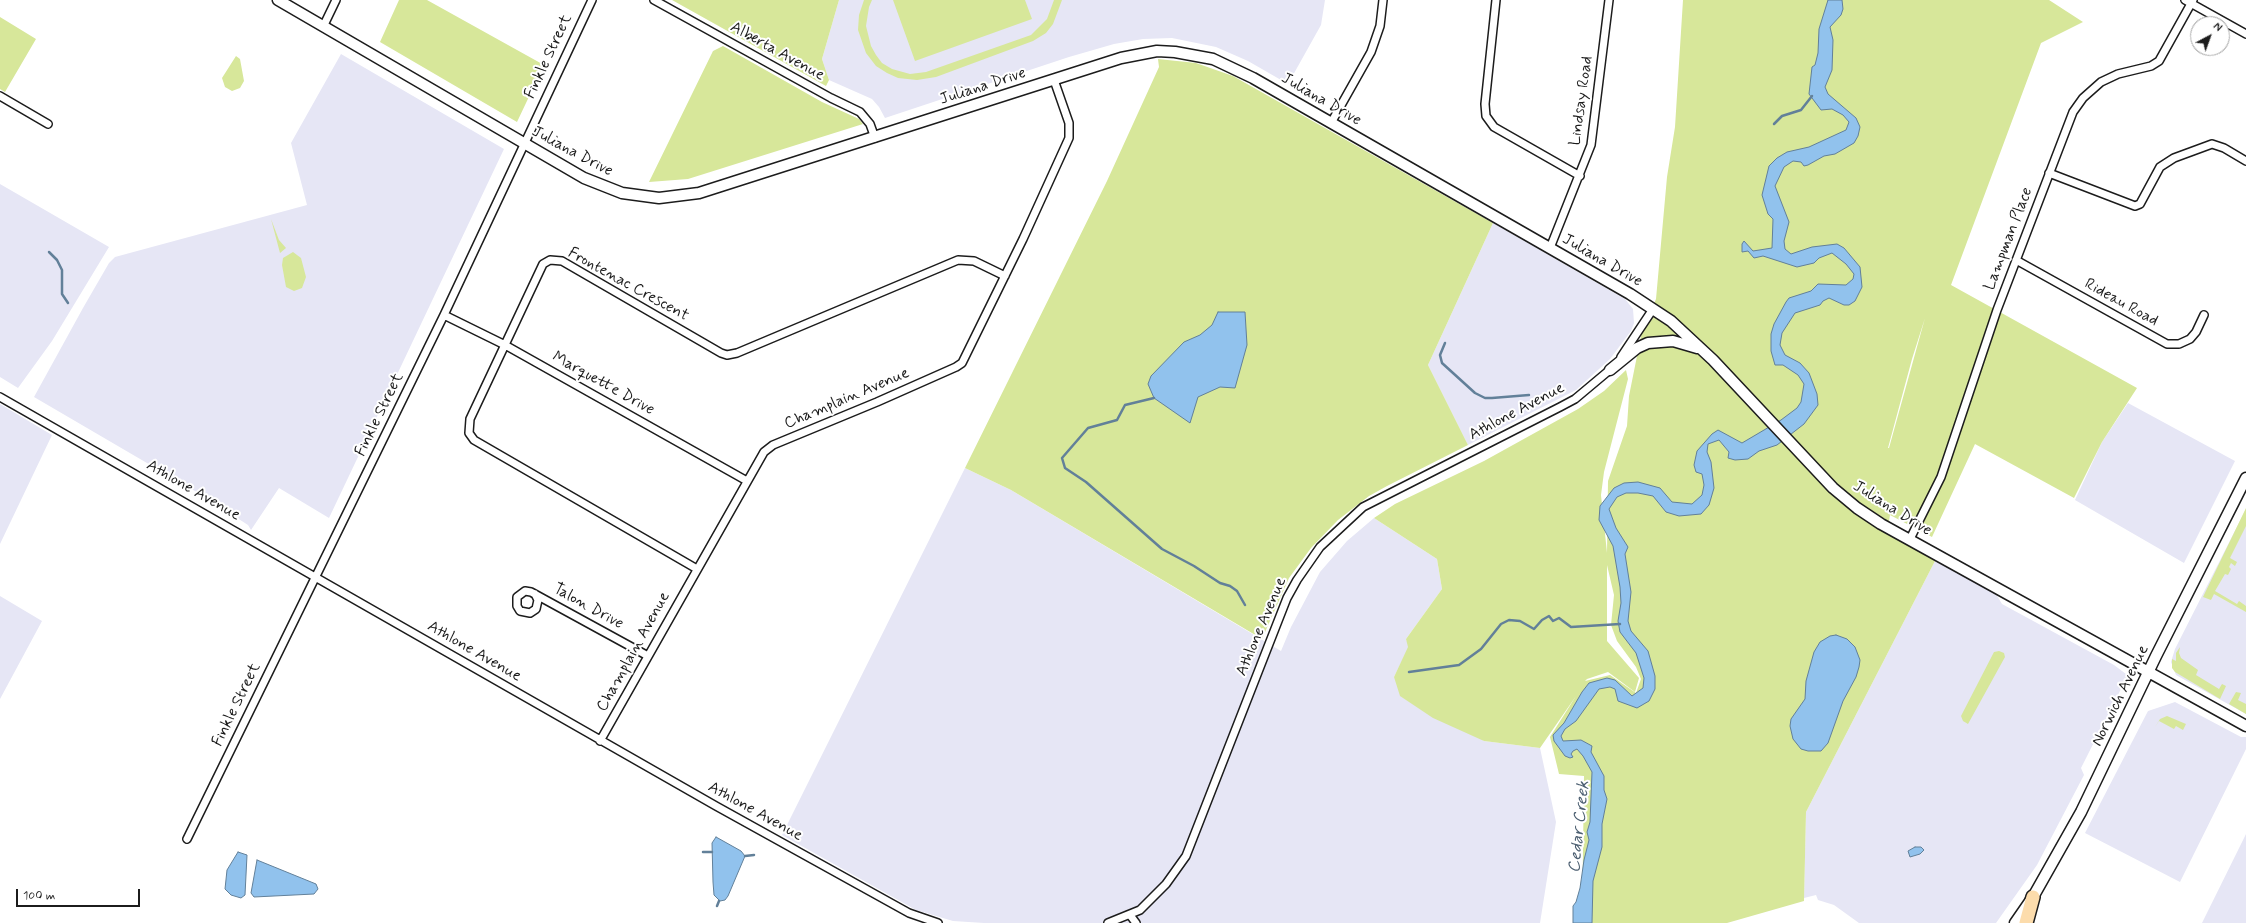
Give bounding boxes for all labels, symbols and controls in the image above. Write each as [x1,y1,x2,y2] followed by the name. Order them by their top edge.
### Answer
[521,12,577,102] street label: Finkle Street
[2190,16,2230,56] north arrow
[726,18,828,86] street label: Alberta Avenue
[2210,20,2225,35] text: N
[1566,55,1598,147] street label: Lindsay Road
[937,64,1029,110] street label: Juliana Drive
[1277,69,1365,131] street label: Juliana Drive
[528,123,616,181] street label: Juliana Drive
[1981,185,2037,293] street label: Lampman Place
[1558,230,1646,292] street label: Juliana Drive
[564,244,692,326] street label: Frontenac Crescent
[2081,275,2161,331] street label: Rideau Road
[548,348,658,420] street label: Marquette Drive
[782,364,912,434] street label: Champlain Avenue
[351,370,409,460] street label: Finkle Street
[1466,379,1568,445] street label: Athlone Avenue
[143,456,243,526] street label: Athlone Avenue
[1849,477,1935,541] street label: Juliana Drive
[1233,575,1291,679] street label: Athlone Avenue
[549,580,627,634] street label: Talon Drive
[593,589,675,715] street label: Champlain Avenue
[424,617,524,687] street label: Athlone Avenue
[2088,642,2154,750] street label: Norwich Avenue
[208,660,266,750] street label: Finkle Street
[704,778,806,846] street label: Athlone Avenue
[1565,780,1595,874] water label: Cedar Creek
[18,881,142,907] scale bar
[23,888,55,904] text: 100 m

